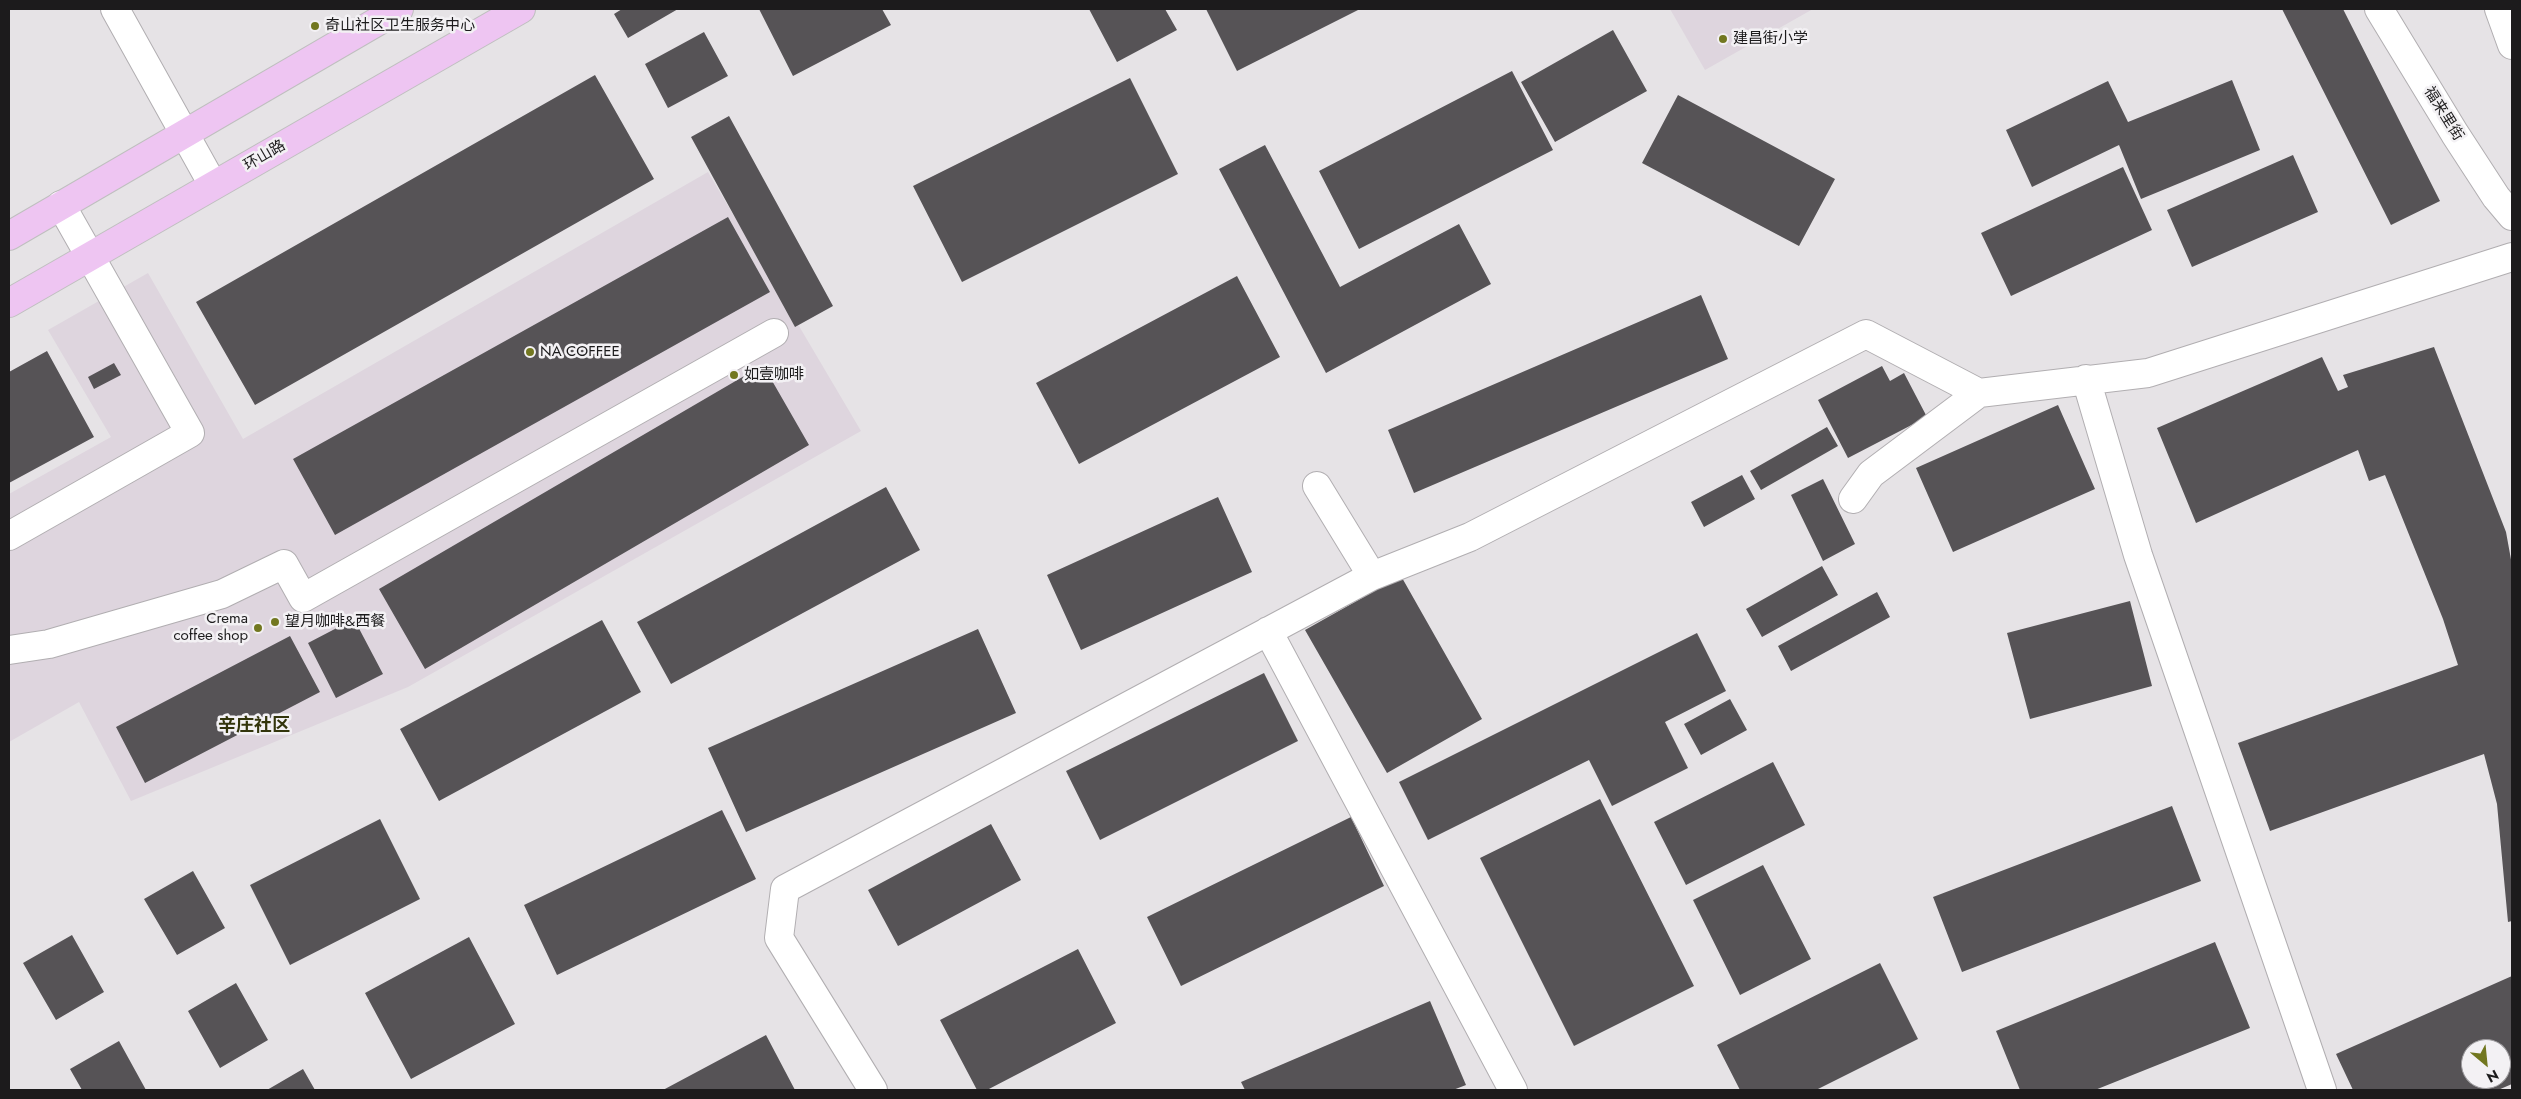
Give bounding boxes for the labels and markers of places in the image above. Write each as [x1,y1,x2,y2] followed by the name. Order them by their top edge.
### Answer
[325,17,475,35] place label: 奇山社区卫生服务中心
[309,20,321,32] marker: 奇山社区卫生服务中心
[1733,30,1808,48] place label: 建昌街小学
[1717,33,1729,45] marker: 建昌街小学
[540,343,620,361] place label: NA COFFEE
[524,346,536,358] marker: NA COFFEE
[744,366,804,384] place label: 如壹咖啡
[728,369,740,381] marker: 如壹咖啡
[173,610,248,645] place label: Crema coffee shop
[285,613,385,631] place label: 望月咖啡&西餐
[269,616,281,628] marker: 望月咖啡&西餐
[252,622,264,634] marker: Crema coffee shop

